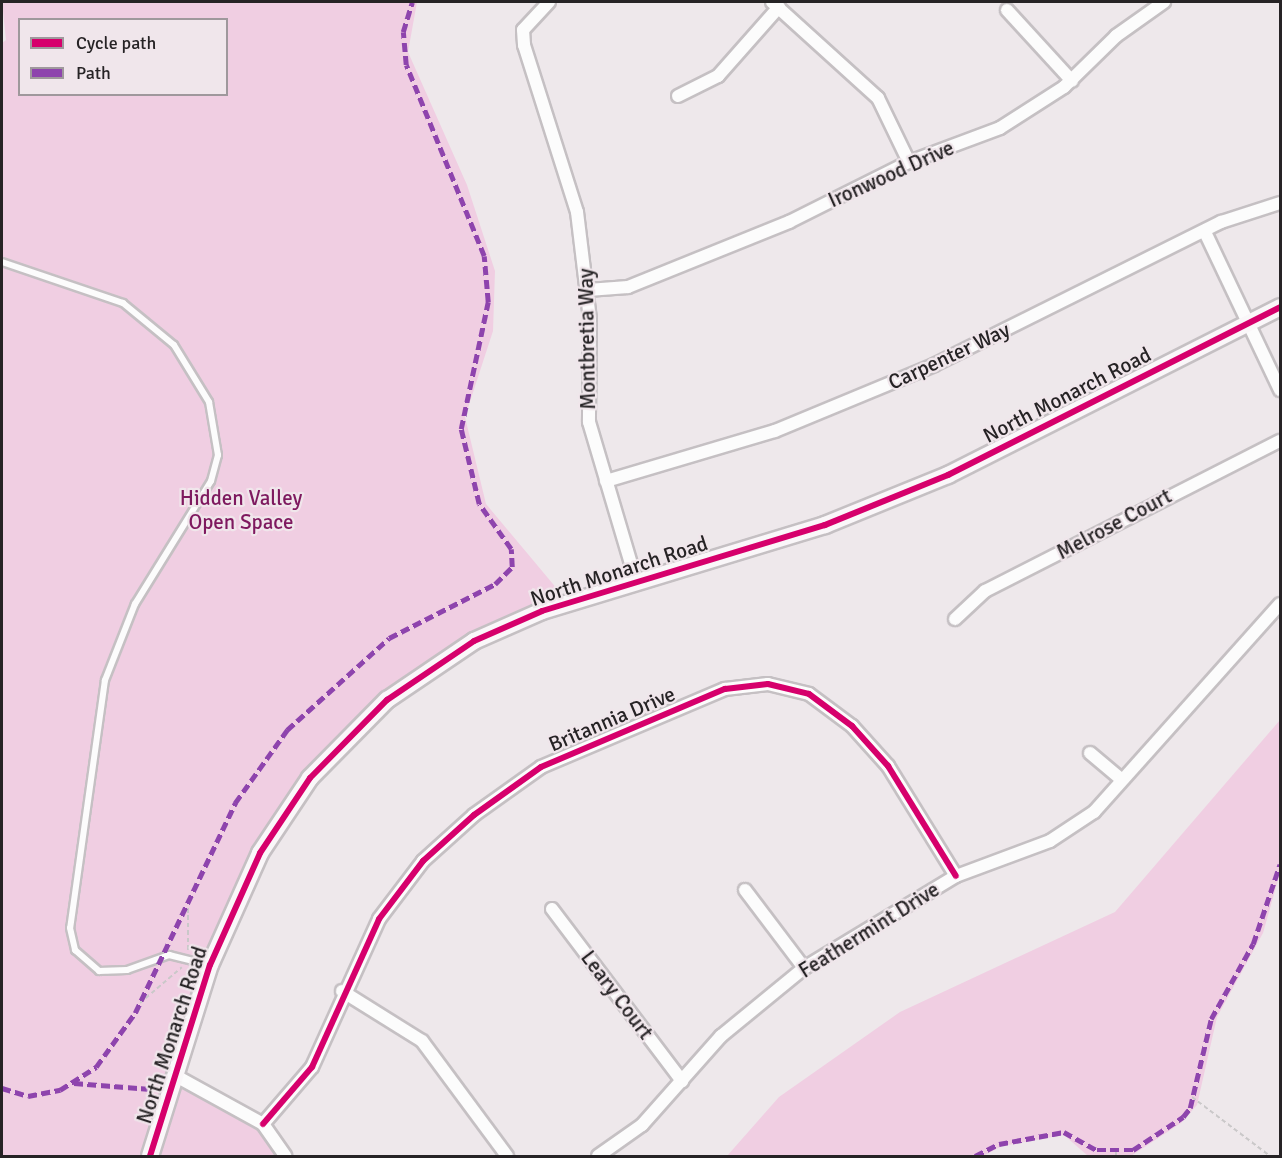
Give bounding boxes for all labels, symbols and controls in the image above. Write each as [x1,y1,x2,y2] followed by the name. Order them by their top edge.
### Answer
[18,18,228,96] legend
[76,32,156,54] text: Cycle path
[76,62,111,84] text: Path
[824,135,958,213] street label: Ironwood Drive
[573,268,601,410] street label: Montbretia Way
[884,317,1014,395] street label: Carpenter Way
[979,342,1155,448] street label: North Monarch Road
[1052,483,1176,565] street label: Melrose Court
[180,485,302,535] park label: Hidden Valley Open Space
[527,530,711,612] street label: North Monarch Road
[545,681,679,757] street label: Britannia Drive
[794,877,944,983] street label: Feathermint Drive
[131,943,213,1127] street label: North Monarch Road
[575,946,659,1044] street label: Leary Court

